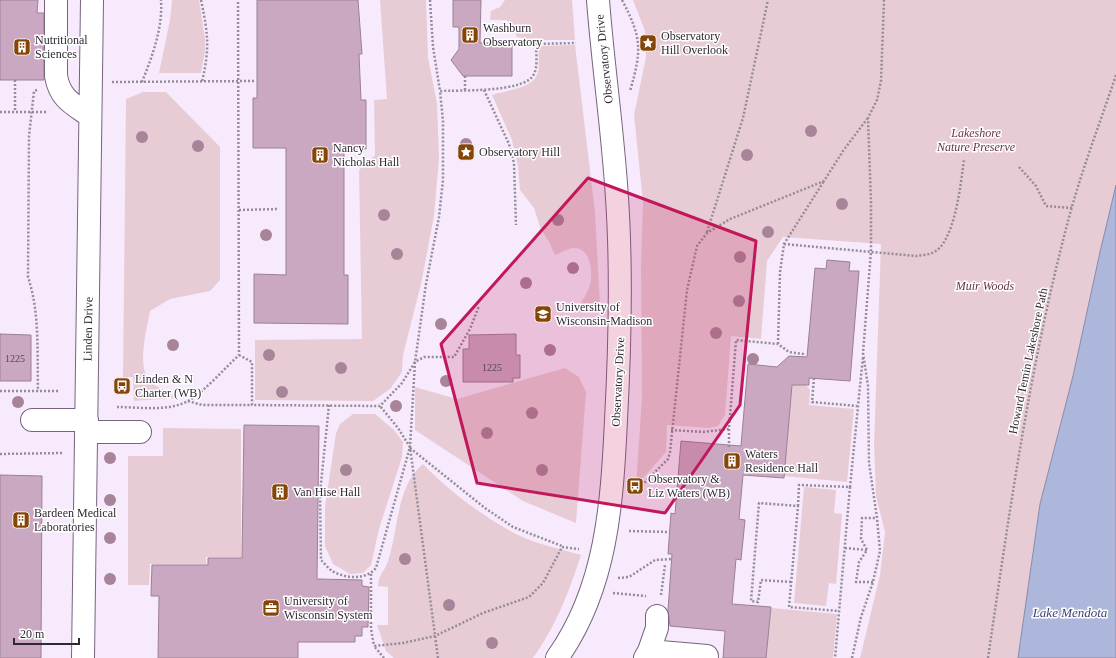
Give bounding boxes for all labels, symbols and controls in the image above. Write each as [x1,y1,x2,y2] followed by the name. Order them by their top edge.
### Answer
[592,14,616,104] street label: Observatory Drive
[483,21,542,49] place label: Washburn Observatory
[460,25,480,45] building icon: Washburn Observatory
[661,29,728,57] place label: Observatory Hill Overlook
[35,33,88,61] place label: Nutritional Sciences
[638,33,658,53] place icon: Observatory Hill Overlook
[12,37,32,57] building icon: Nutritional Sciences
[936,126,1016,154] park label: Lakeshore Nature Preserve
[333,141,400,169] place label: Nancy Nicholas Hall
[456,142,476,162] place icon: Observatory Hill
[310,145,330,165] building icon: Nancy Nicholas Hall
[479,145,561,159] place label: Observatory Hill
[955,279,1015,293] park label: Muir Woods
[1006,287,1050,435] street label: Howard Temin Lakeshore Path
[80,297,96,361] street label: Linden Drive
[556,300,652,328] place label: University of Wisconsin-Madison
[533,304,553,324] school or university icon: University of Wisconsin-Madison
[609,337,627,427] street label: Observatory Drive
[5,353,25,364] house number: 1225
[482,362,502,373] house number: 1225
[135,372,201,400] place label: Linden & N Charter (WB)
[112,376,132,396] bus stop icon: Linden & N Charter (WB)
[745,447,819,475] place label: Waters Residence Hall
[722,451,742,471] building icon: Waters Residence Hall
[648,472,730,500] place label: Observatory & Liz Waters (WB)
[625,476,645,496] bus stop icon: Observatory & Liz Waters (WB)
[270,482,290,502] building icon: Van Hise Hall
[293,485,361,499] place label: Van Hise Hall
[34,506,117,534] place label: Bardeen Medical Laboratories
[11,510,31,530] building icon: Bardeen Medical Laboratories
[284,594,373,622] place label: University of Wisconsin System
[261,598,281,618] office icon: University of Wisconsin System
[1032,605,1108,620] water label: Lake Mendota
[14,620,79,646] scale bar
[20,627,45,641] text: 20 m

